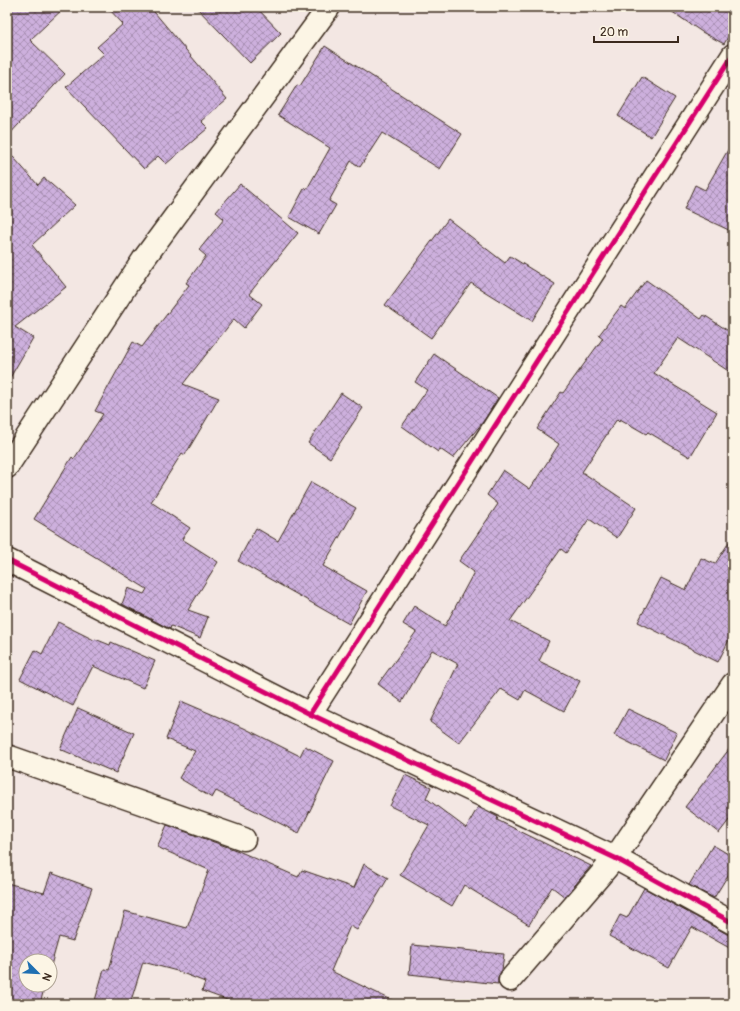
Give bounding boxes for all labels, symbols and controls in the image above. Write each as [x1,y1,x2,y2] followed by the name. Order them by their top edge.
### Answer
[594,18,678,44] scale bar
[600,25,629,40] text: 20 m
[18,953,58,993] north arrow
[39,971,54,983] text: N

